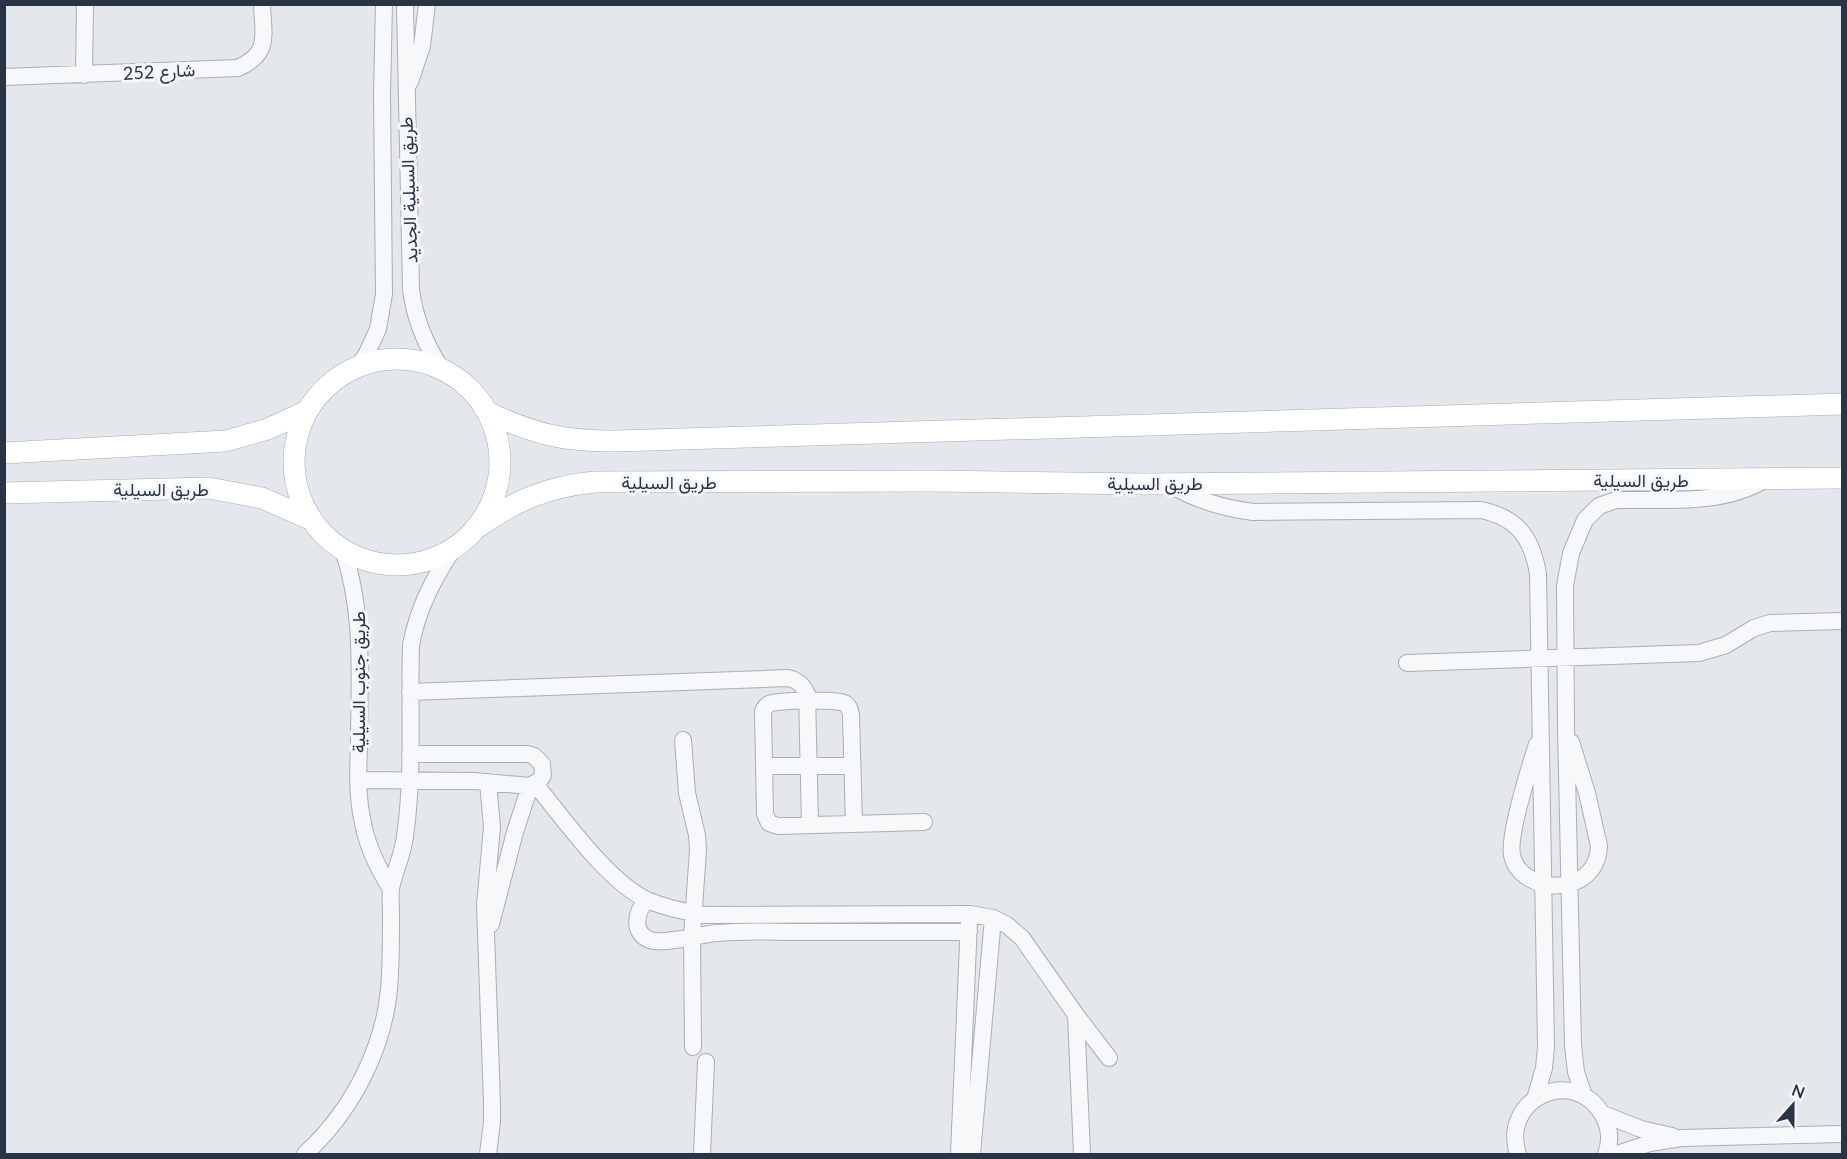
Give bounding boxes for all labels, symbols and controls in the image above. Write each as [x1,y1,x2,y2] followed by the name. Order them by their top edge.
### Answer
[122,58,196,86] street label: شارع 252
[394,116,423,264] street label: طريق السيلية الجديد
[1593,469,1689,492] street label: طريق السيلية
[621,471,717,494] street label: طريق السيلية
[1107,472,1203,495] street label: طريق السيلية
[113,478,209,501] street label: طريق السيلية
[347,611,370,753] street label: طريق جنوب السيلية
[1763,1075,1823,1135] north arrow
[1789,1079,1808,1102] text: N

